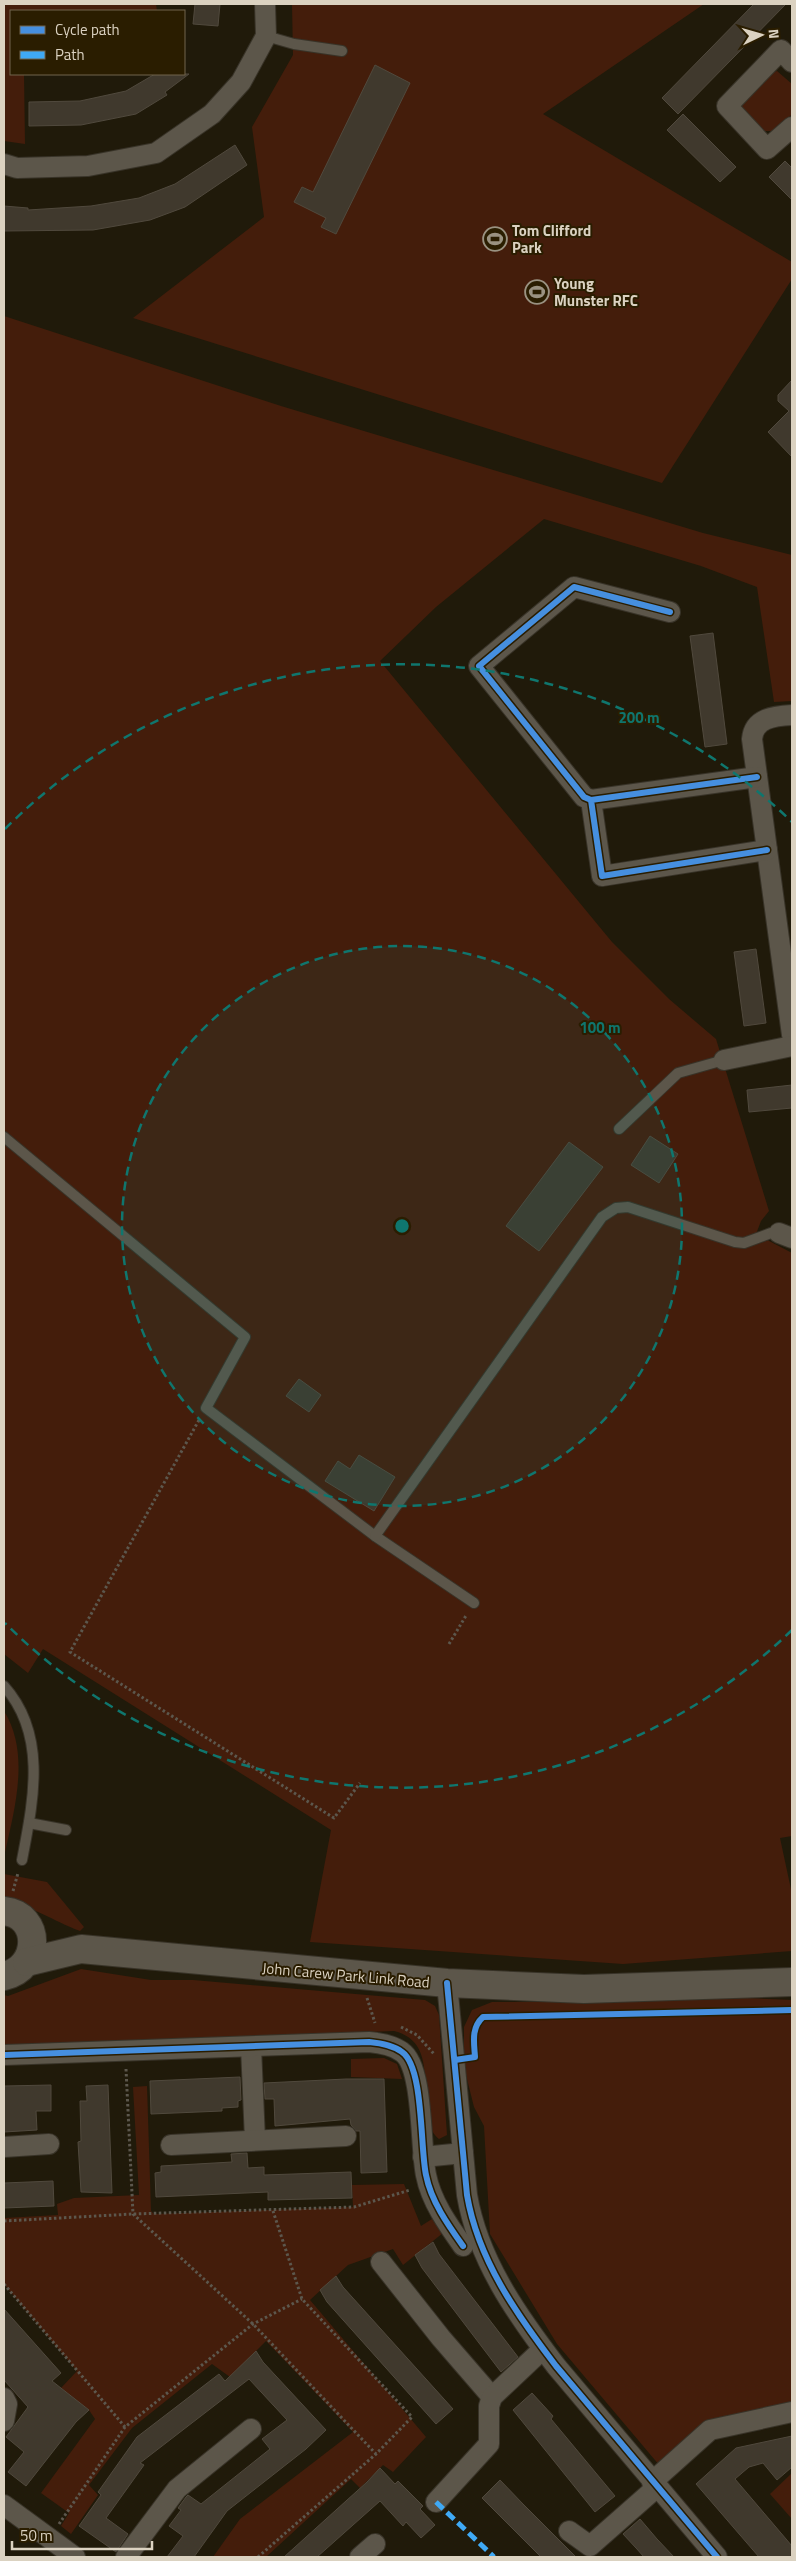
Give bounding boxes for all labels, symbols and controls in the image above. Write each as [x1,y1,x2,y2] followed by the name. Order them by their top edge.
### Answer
[10,10,185,75] legend
[736,10,786,60] north arrow
[55,18,120,41] text: Cycle path
[764,28,785,40] text: N
[55,43,85,66] text: Path
[512,219,591,259] place label: Tom Clifford Park
[482,226,508,252] sports icon: Tom Clifford Park
[554,272,638,312] place label: Young Munster RFC
[524,279,550,305] sports icon: Young Munster RFC
[618,706,660,729] text: 200 m
[579,1016,621,1039] text: 100 m
[393,1217,411,1235] centre of rings
[261,1956,431,1994] street label: John Carew Park Link Road
[12,2518,152,2550] scale bar
[20,2524,53,2547] text: 50 m

